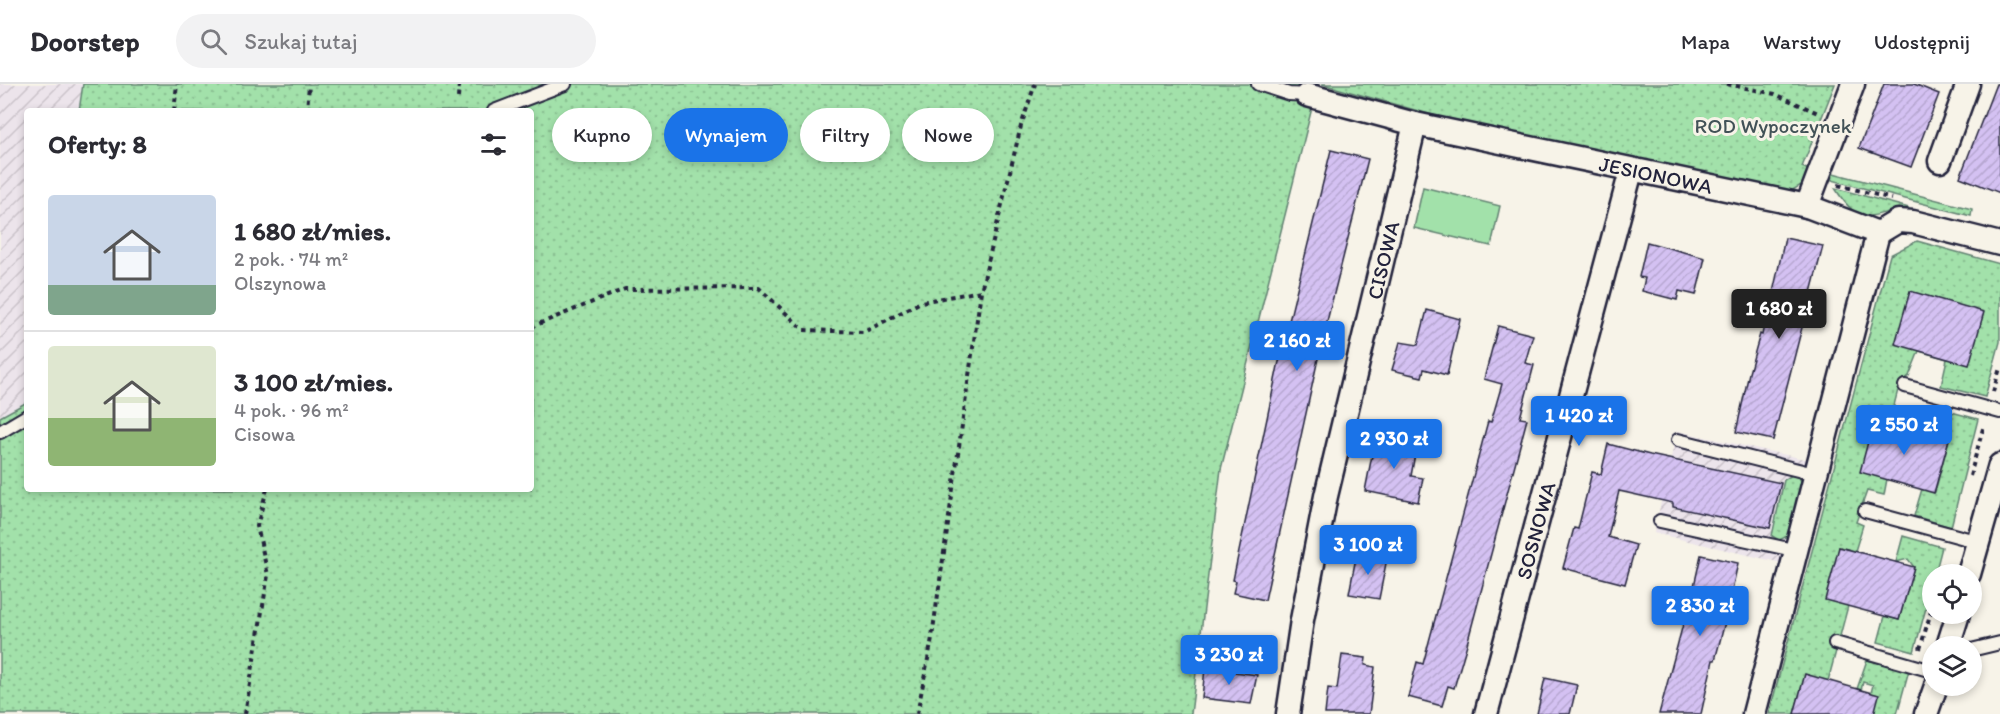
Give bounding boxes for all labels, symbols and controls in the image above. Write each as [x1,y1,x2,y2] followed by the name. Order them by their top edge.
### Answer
[176,14,596,68] search box
[30,24,140,58] text: Doorstep
[197,25,230,58] icon: search
[245,28,357,55] text: Szukaj tutaj
[1681,29,1730,54] text: Mapa
[1763,29,1841,54] text: Warstwy
[1874,29,1970,54] text: Udostępnij
[552,108,652,162] chip: Kupno
[664,108,788,162] chip: Wynajem
[800,108,890,162] chip: Filtry
[902,108,994,162] chip: Nowe
[1694,113,1852,138] park label: ROD Wypoczynek
[48,128,147,160] text: Oferty: 8
[477,128,510,161] icon: filters
[1597,150,1715,199] street label: JESIONOWA
[234,215,391,247] text: 1 680 zł/mies.
[1361,218,1404,302] street label: CISOWA
[96,219,168,291] icon: home
[234,247,348,271] text: 2 pok. · 74 m²
[234,271,326,295] text: Olszynowa
[1717,289,1841,340] pin: 1 680 zł
[1745,296,1813,320] text: 1 680 zł
[1235,321,1359,372] pin: 2 160 zł
[1264,328,1330,352] text: 2 160 zł
[234,366,393,398] text: 3 100 zł/mies.
[96,370,168,442] icon: home
[1517,396,1641,447] pin: 1 420 zł
[234,398,349,422] text: 4 pok. · 96 m²
[1545,403,1613,427] text: 1 420 zł
[1842,405,1966,456] pin: 2 550 zł
[1870,412,1938,436] text: 2 550 zł
[1332,419,1456,470] pin: 2 930 zł
[234,422,295,446] text: Cisowa
[1360,426,1428,450] text: 2 930 zł
[1510,479,1560,582] street label: SOSNOWA
[1306,525,1430,576] pin: 3 100 zł
[1334,532,1402,556] text: 3 100 zł
[1922,564,1982,696] map controls
[1922,564,1982,624] button: locate
[1638,586,1762,637] pin: 2 830 zł
[1666,593,1734,617] text: 2 830 zł
[1167,635,1291,686] pin: 3 230 zł
[1922,636,1982,696] button: layers
[1195,642,1263,666] text: 3 230 zł

